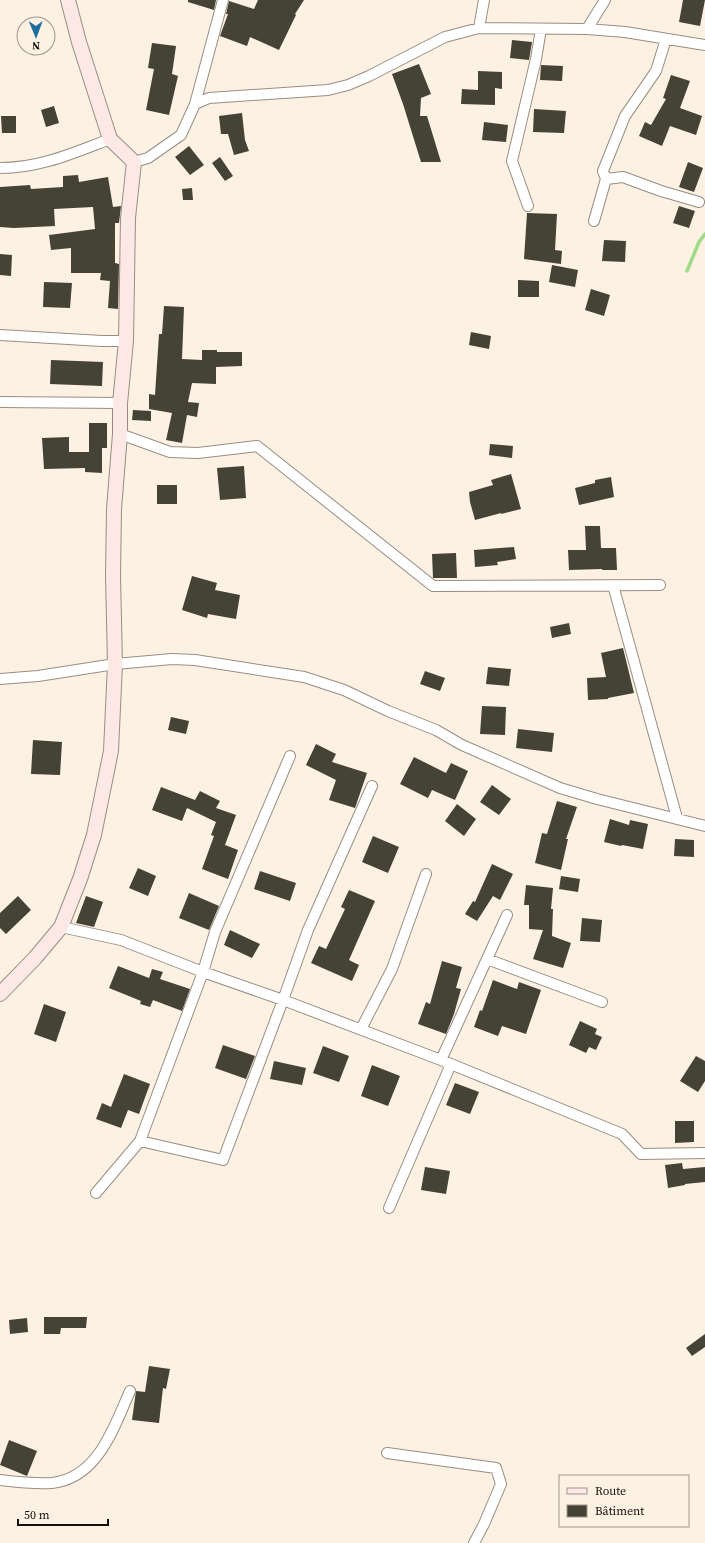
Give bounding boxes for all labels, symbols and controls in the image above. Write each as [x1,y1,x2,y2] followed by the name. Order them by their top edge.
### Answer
[16,16,56,56] north arrow
[32,38,40,53] text: N
[559,1475,689,1527] legend
[595,1483,626,1499] text: Route
[18,1501,108,1527] scale bar
[595,1503,644,1519] text: Bâtiment
[24,1507,50,1523] text: 50 m

